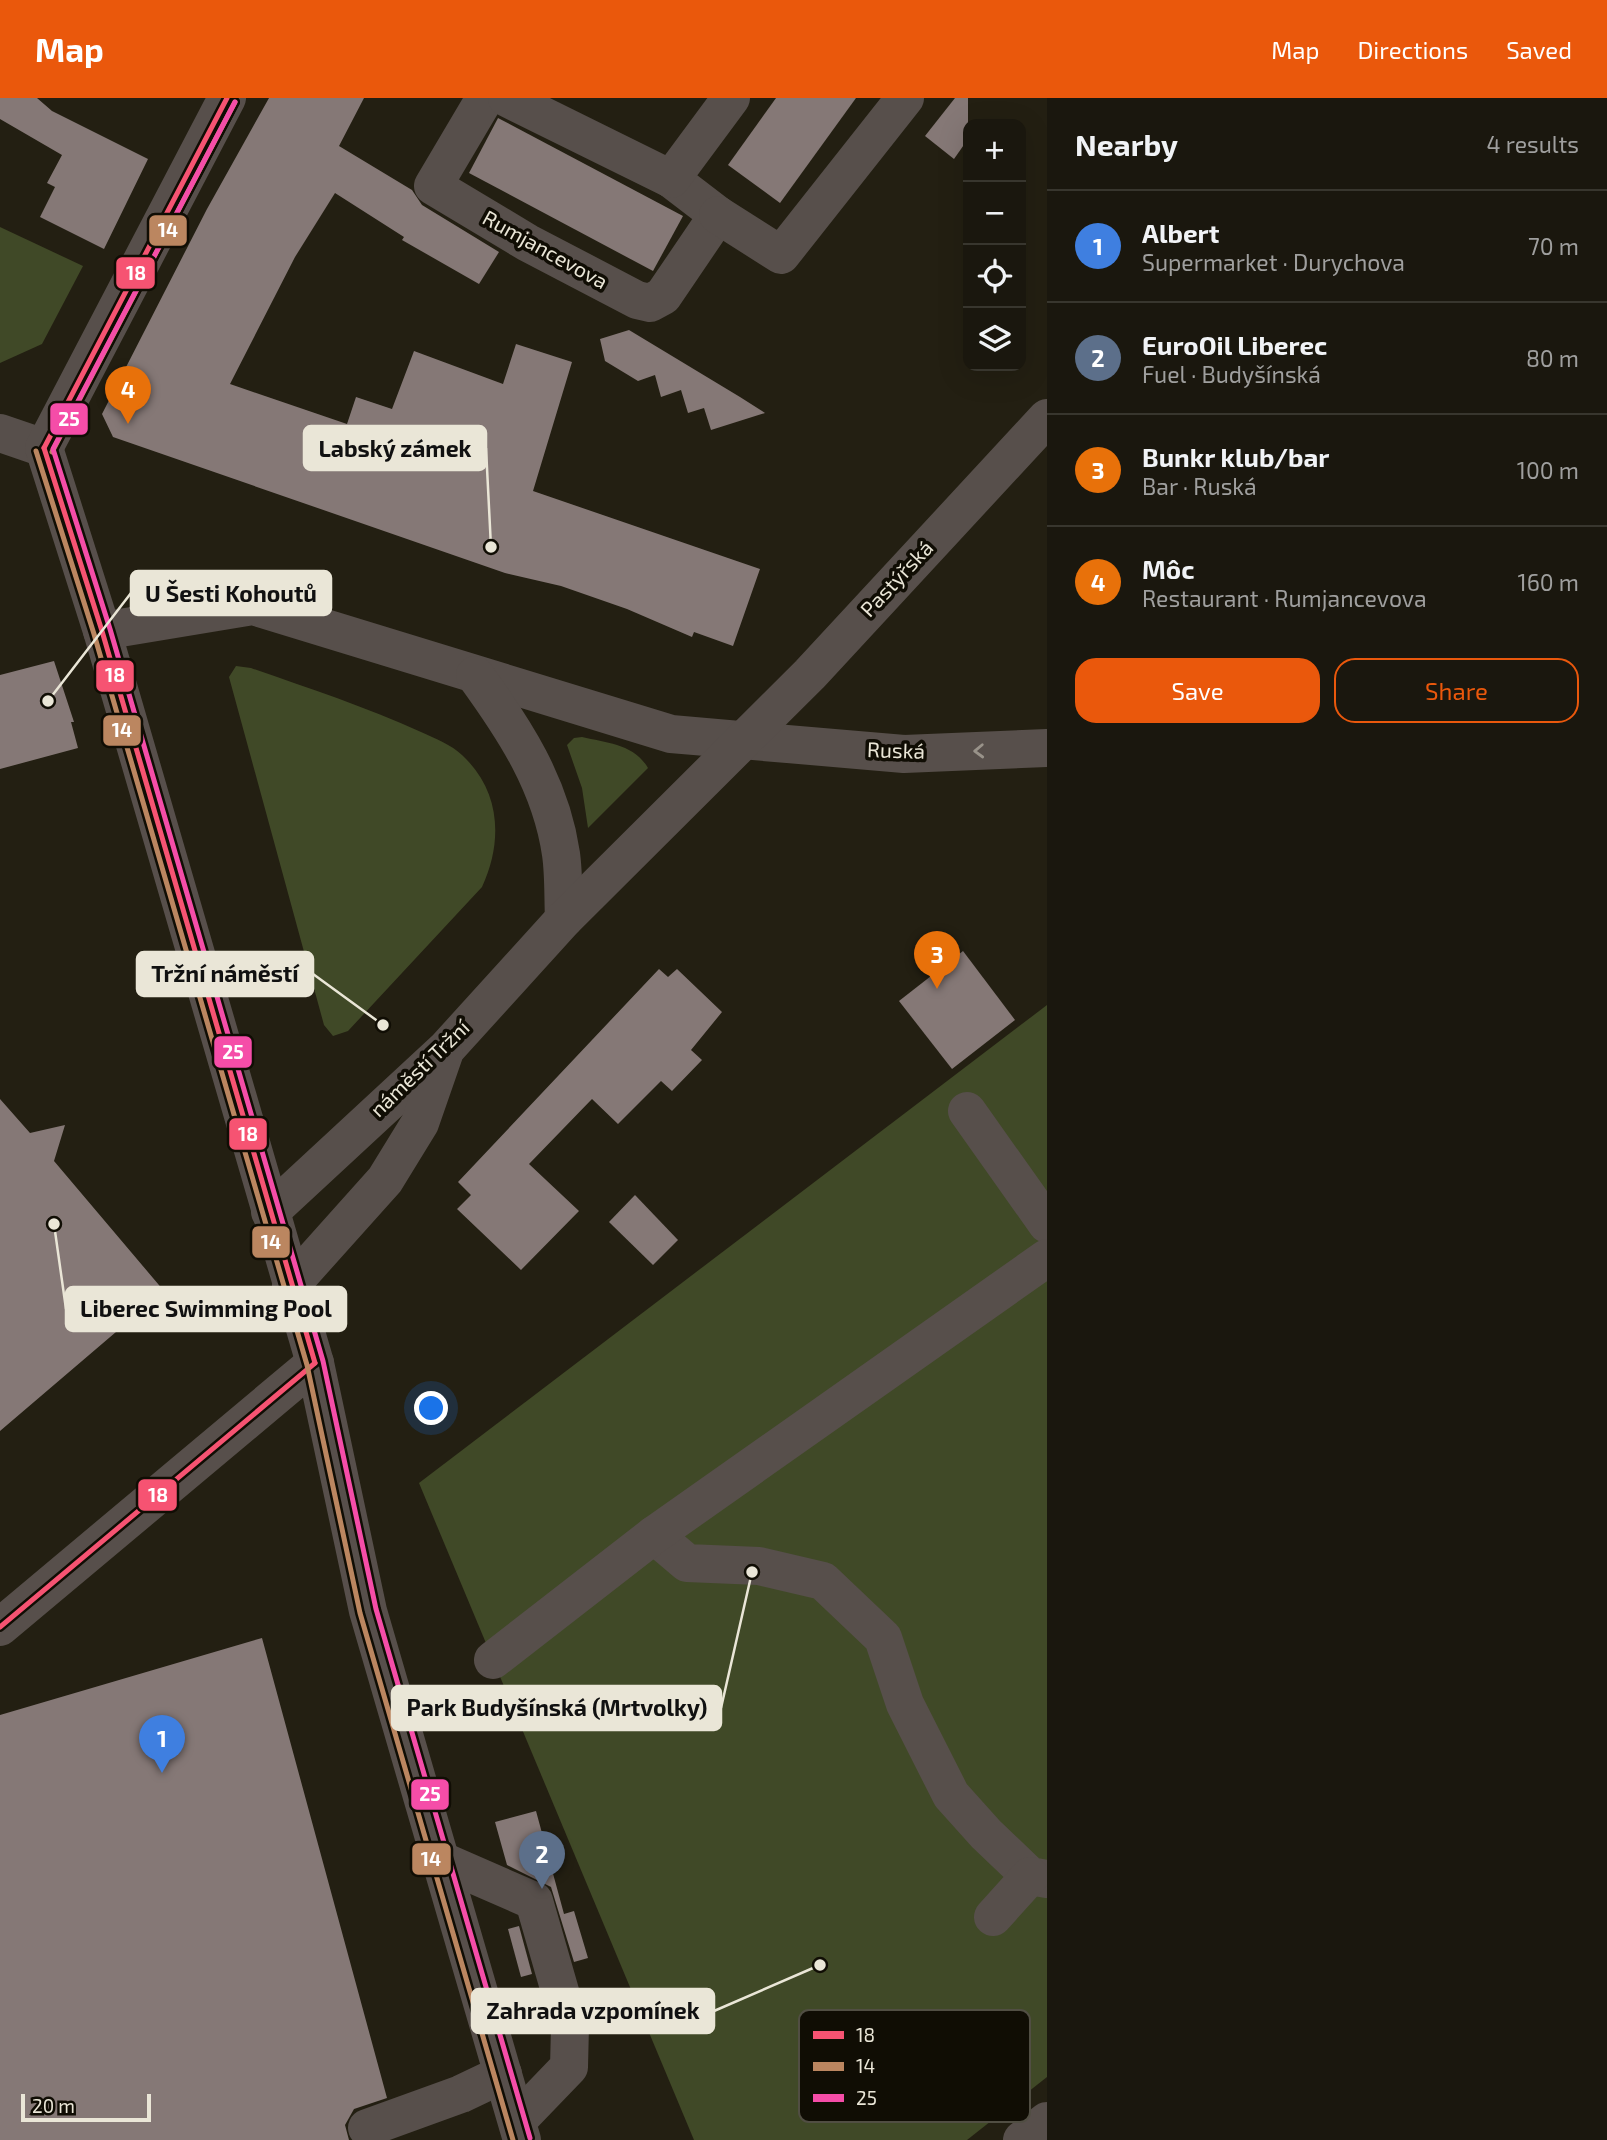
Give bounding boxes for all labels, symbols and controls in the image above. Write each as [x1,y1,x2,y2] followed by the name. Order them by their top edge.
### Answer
[35,29,104,69] text: Map
[1271,35,1319,64] text: Map
[1357,35,1468,64] text: Directions
[1506,35,1572,64] text: Saved
[963,119,1026,371] map controls
[963,119,1026,182] button: +
[1075,126,1178,162] text: Nearby
[1487,130,1579,158] text: 4 results
[963,182,1026,245] button: −
[478,204,613,294] street label: Rumjancevova
[148,214,188,247] line badge: 14
[1142,217,1219,248] text: Albert
[158,218,178,241] text: 14
[1093,232,1103,260] text: 1
[1528,232,1579,260] text: 70 m
[963,245,1026,308] button: locate
[1142,248,1405,276] text: Supermarket · Durychova
[115,256,156,290] line badge: 18
[126,261,146,284] text: 18
[963,308,1026,371] button: layers
[1142,329,1327,360] text: EuroOil Liberec
[1091,344,1105,372] text: 2
[1526,344,1579,372] text: 80 m
[1142,360,1321,388] text: Fuel · Budyšínská
[105,366,151,424] pin: 4
[49,402,89,436] line badge: 25
[58,407,80,430] text: 25
[304,426,486,470] callout: Labský zámek
[319,434,472,462] text: Labský zámek
[1142,441,1329,472] text: Bunkr klub/bar
[1091,456,1105,484] text: 3
[1517,456,1579,484] text: 100 m
[1142,472,1257,500] text: Bar · Ruská
[854,535,937,621] street label: Pastýřská
[1142,553,1194,584] text: Môc
[1091,568,1105,596] text: 4
[1518,568,1579,596] text: 160 m
[131,571,331,615] callout: U Šesti Kohoutů
[145,579,317,607] text: U Šesti Kohoutů
[1142,584,1427,612] text: Restaurant · Rumjancevova
[1075,658,1320,723] button: Save
[1334,658,1579,723] button: Share
[95,659,135,693] line badge: 18
[105,663,125,686] text: 18
[102,714,142,747] line badge: 14
[112,718,132,741] text: 14
[867,736,925,763] street label: Ruská
[973,743,984,758] one-way arrow
[914,931,960,989] pin: 3
[137,952,313,996] callout: Tržní náměstí
[151,959,300,987] text: Tržní náměstí
[364,1014,474,1121] street label: náměstí Tržní
[213,1035,253,1069] line badge: 25
[222,1040,244,1063] text: 25
[228,1117,268,1151] line badge: 18
[238,1122,258,1145] text: 18
[251,1225,291,1259] line badge: 14
[261,1230,281,1253] text: 14
[66,1287,346,1331] callout: Liberec Swimming Pool
[80,1294,332,1322] text: Liberec Swimming Pool
[414,1391,448,1425] your location
[137,1478,178,1512] line badge: 18
[148,1483,168,1506] text: 18
[392,1686,721,1730] callout: Park Budyšínská (Mrtvolky)
[407,1693,707,1721] text: Park Budyšínská (Mrtvolky)
[139,1715,185,1773] pin: 1
[410,1778,450,1811] line badge: 25
[419,1782,441,1805] text: 25
[519,1831,565,1889] pin: 2
[411,1842,452,1876] line badge: 14
[421,1847,441,1870] text: 14
[472,1989,714,2033] callout: Zahrada vzpomínek
[486,1996,700,2024] text: Zahrada vzpomínek
[799,2010,1030,2122] legend
[856,2023,875,2046] text: 18
[856,2054,875,2077] text: 14
[856,2086,877,2109] text: 25
[21,2091,150,2123] scale bar
[32,2094,75,2117] text: 20 m

